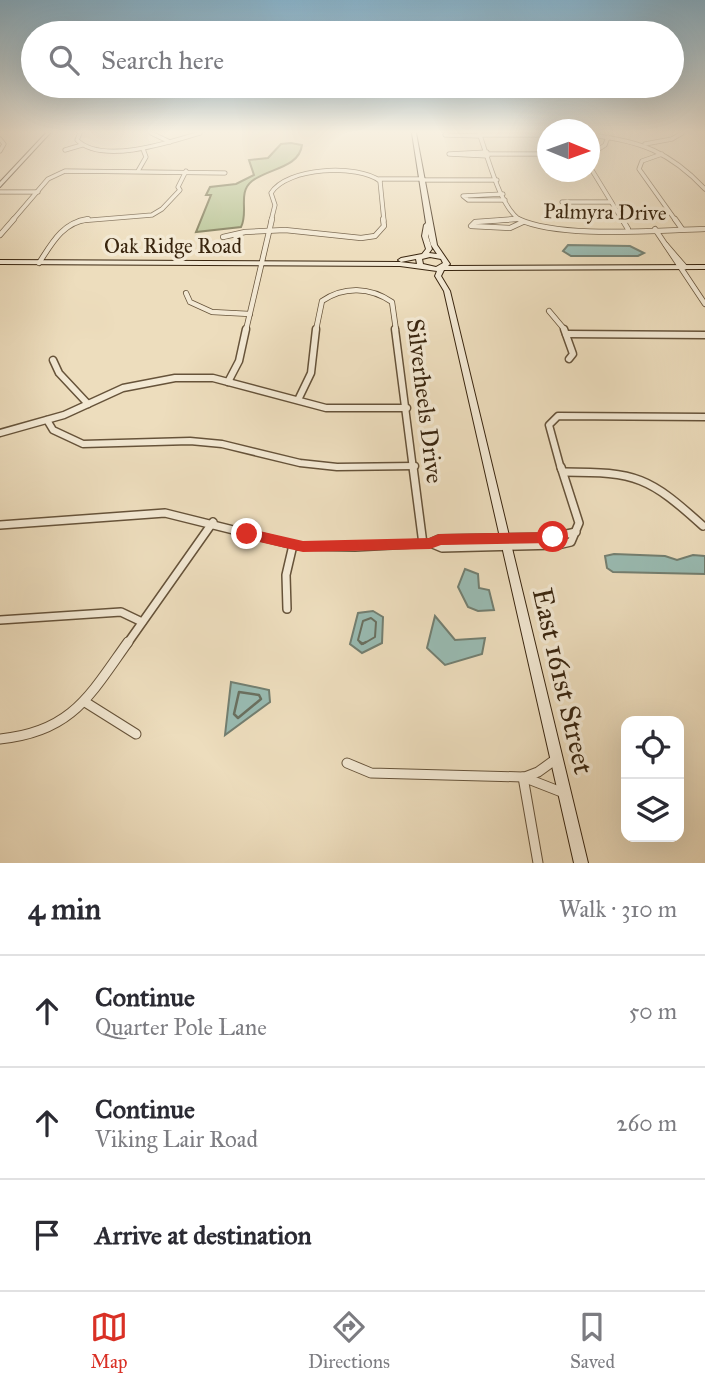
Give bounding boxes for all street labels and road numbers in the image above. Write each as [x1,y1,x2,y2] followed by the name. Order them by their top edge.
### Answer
[543,198,667,226] street label: Palmyra Drive
[104,233,242,259] street label: Oak Ridge Road
[400,317,450,485] street label: Silverheels Drive
[525,585,601,778] street label: East 161st Street

